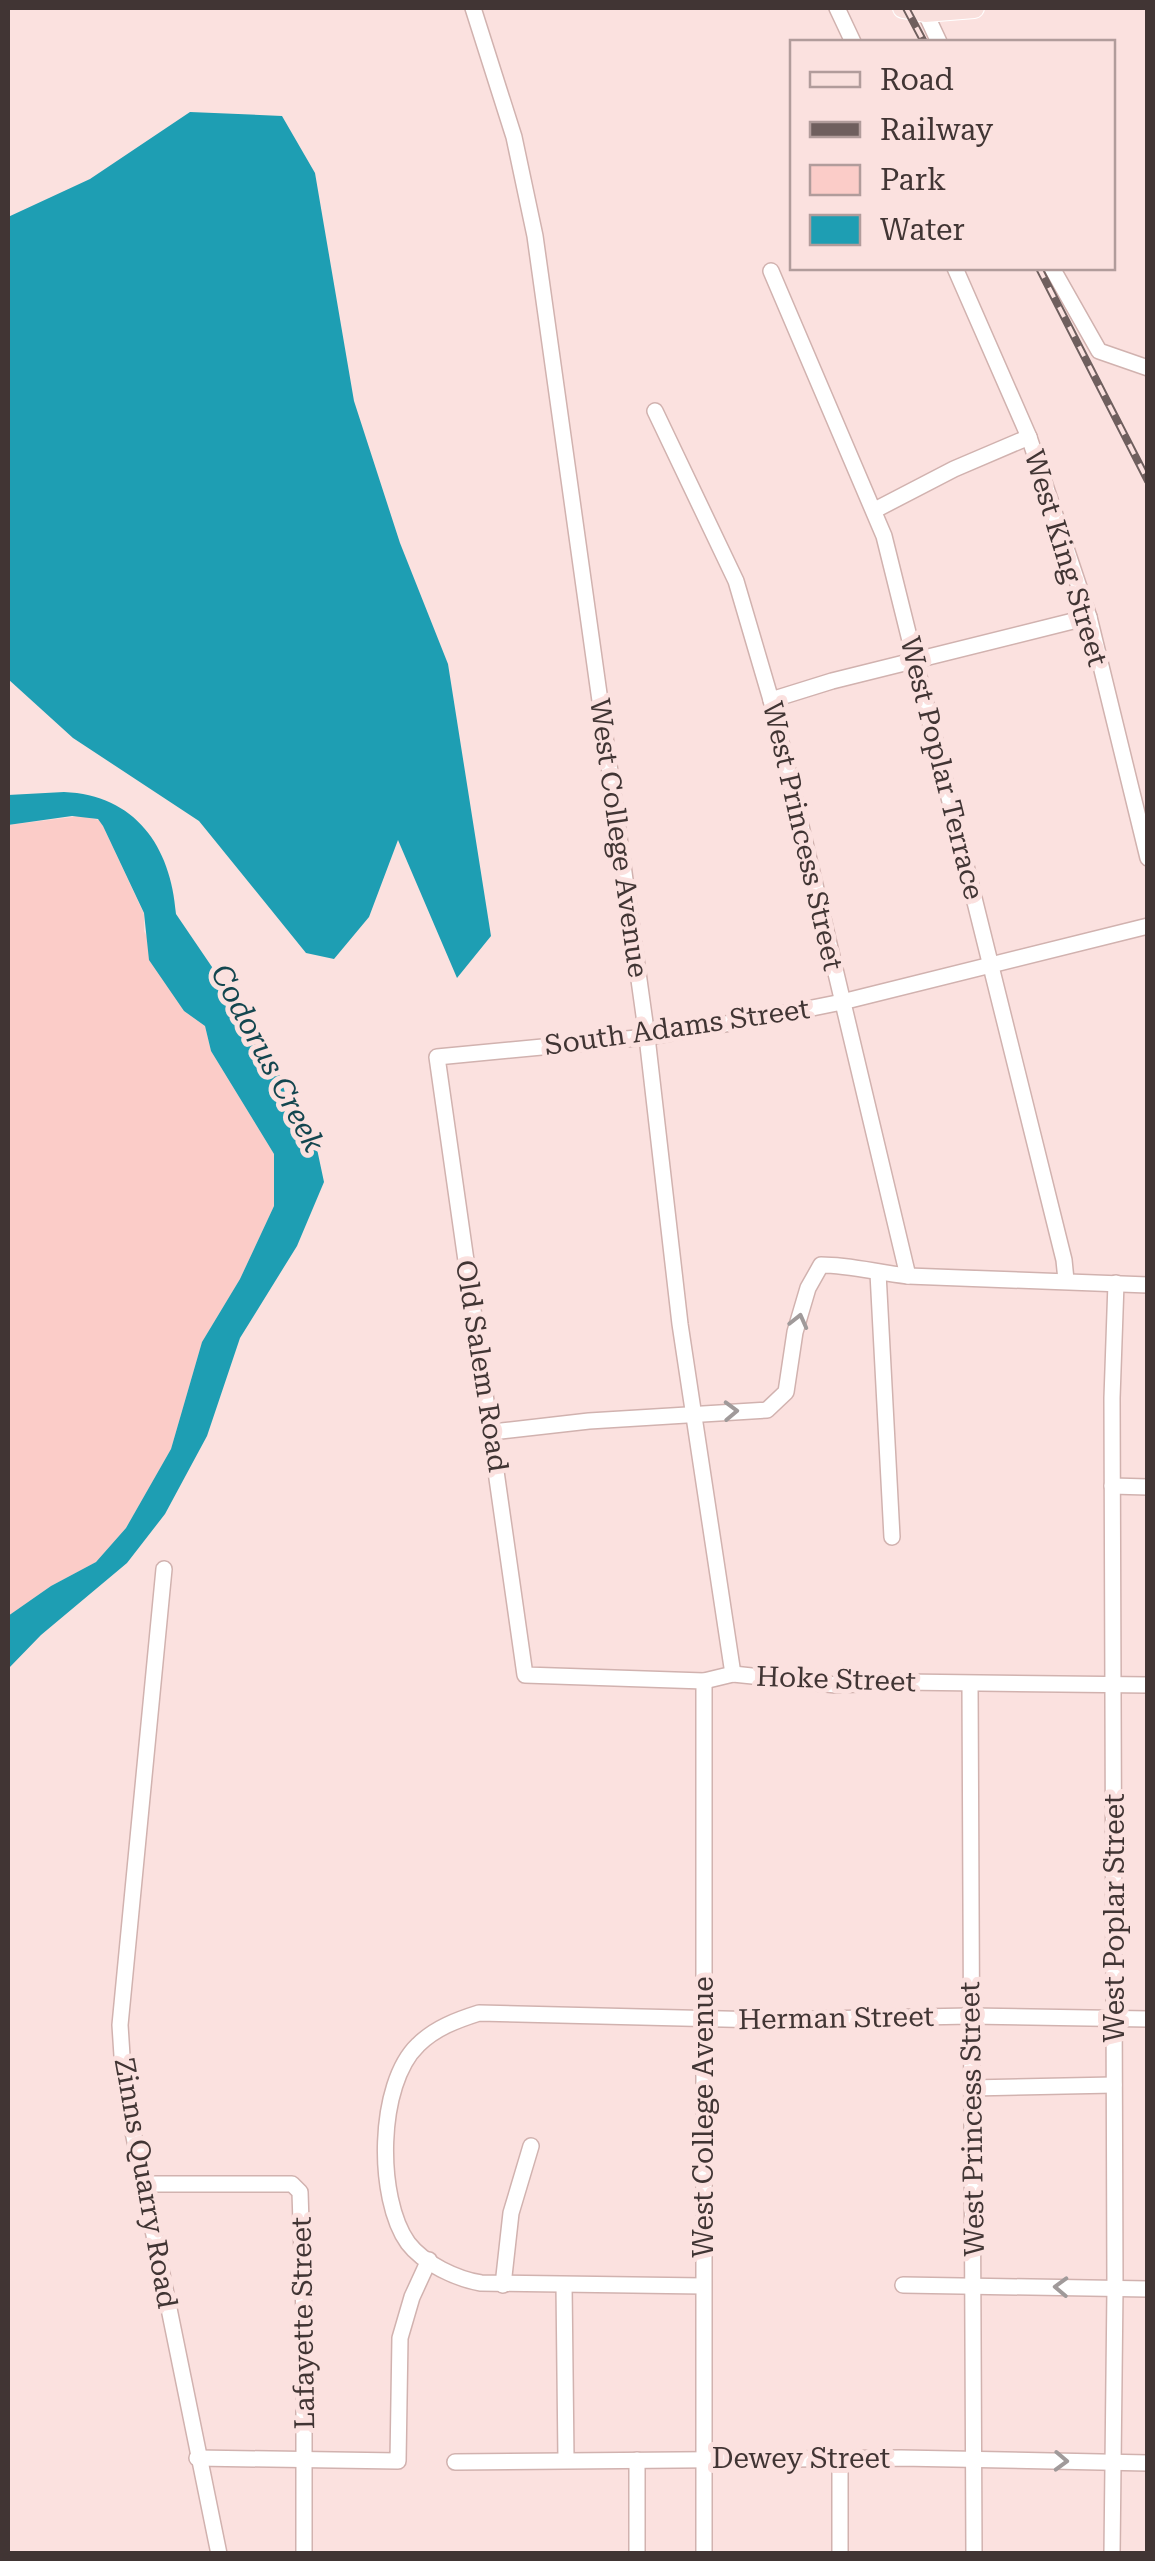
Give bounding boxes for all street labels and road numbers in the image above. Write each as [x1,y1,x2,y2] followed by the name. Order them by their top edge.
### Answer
[1017,446,1115,670] street label: West King Street
[893,633,991,903] street label: West Poplar Terrace
[583,696,655,980] street label: West College Avenue
[756,698,850,974] street label: West Princess Street
[542,992,812,1062] street label: South Adams Street
[449,1258,515,1474] street label: Old Salem Road
[756,1660,916,1698] street label: Hoke Street
[1098,1793,1131,2043] street label: West Poplar Street
[687,1976,720,2258] street label: West College Avenue
[953,1981,991,2257] street label: West Princess Street
[738,2000,934,2036] street label: Herman Street
[108,2055,184,2311] street label: Zinns Quarry Road
[285,2216,321,2430] street label: Lafayette Street
[712,2442,890,2475] street label: Dewey Street

